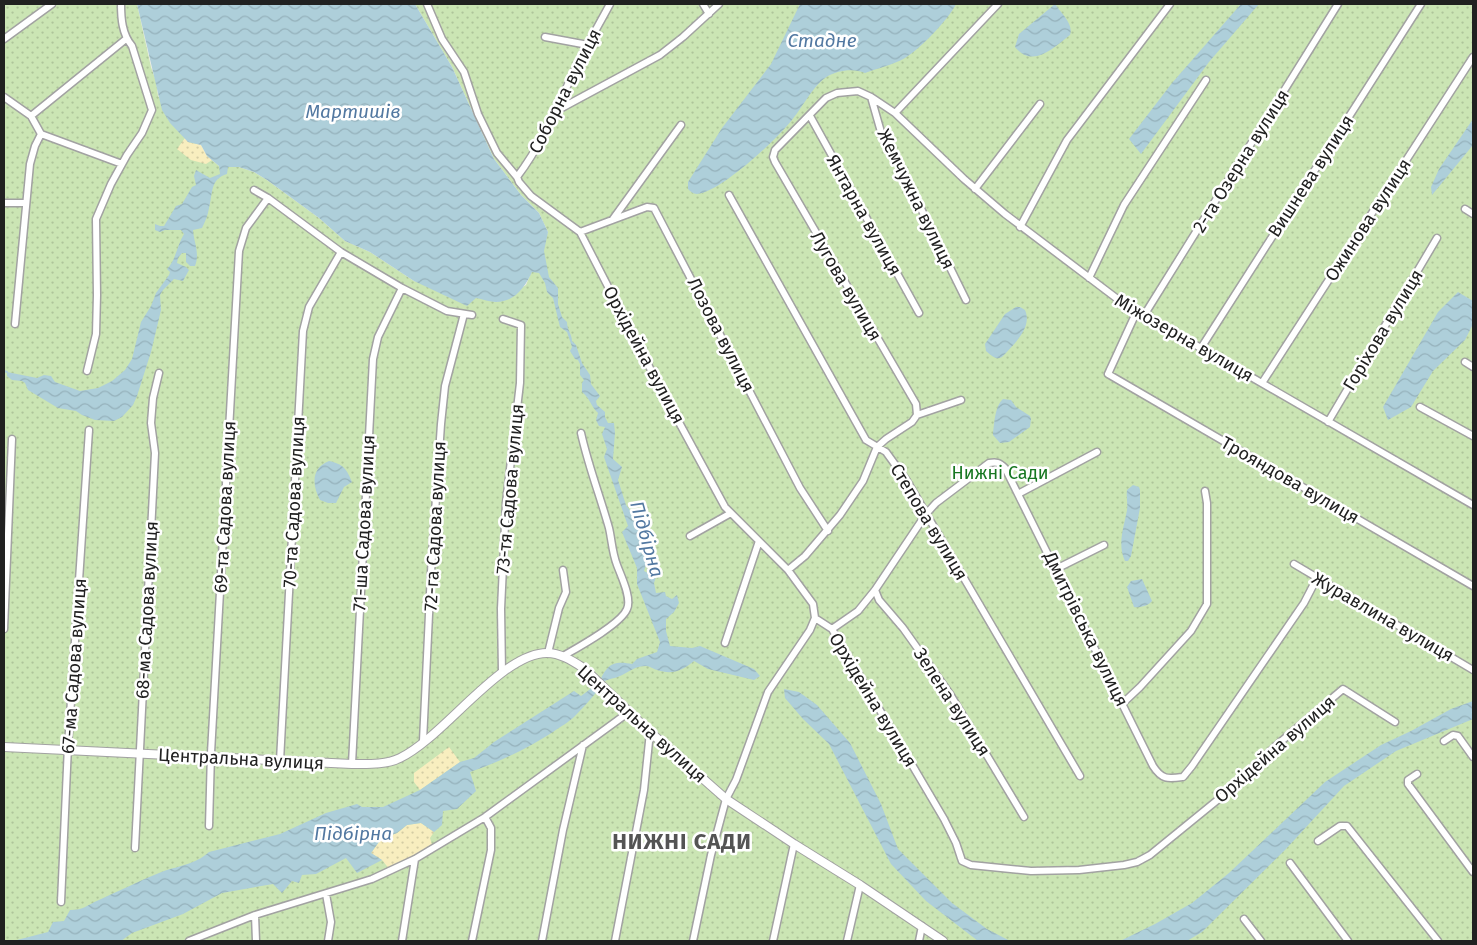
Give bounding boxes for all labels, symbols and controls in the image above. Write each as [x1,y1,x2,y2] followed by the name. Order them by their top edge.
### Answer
[524,25,606,157] street label: Соборна вулиця
[788,29,857,52] water label: Стадне
[1188,85,1294,237] street label: 2-га Озерна вулиця
[305,100,401,123] water label: Мартишів
[1263,111,1359,241] street label: Вишнева вулиця
[872,125,960,273] street label: Жемчужна вулиця
[822,151,906,279] street label: Янтарна вулиця
[1320,154,1416,286] street label: Ожинова вулиця
[806,227,886,345] street label: Лугова вулиця
[1338,265,1428,395] street label: Горіхова вулиця
[683,274,759,396] street label: Лозова вулиця
[598,282,690,428] street label: Орхідейна вулиця
[1111,289,1257,387] street label: Міжозерна вулиця
[492,403,528,575] street label: 73-тя Садова вулиця
[279,416,309,588] street label: 70-та Садова вулиця
[209,420,241,594] street label: 69-та Садова вулиця
[1217,431,1363,529] street label: Трояндова вулиця
[348,434,380,612] street label: 71-ша Садова вулиця
[420,440,450,612] street label: 72-га Садова вулиця
[885,460,973,584] street label: Степова вулиця
[951,462,1049,484] park label: Нижні Сади
[625,498,669,580] water label: Підбірна
[131,520,163,700] street label: 68-ма Садова вулиця
[1038,547,1133,710] street label: Дмитрівська вулиця
[1308,567,1458,667] street label: Журавлина вулиця
[57,577,91,755] street label: 67-ма Садова вулиця
[824,629,922,771] street label: Орхідейна вулиця
[909,644,995,760] street label: Зелена вулиця
[573,660,711,788] street label: Центральна вулиця
[1210,691,1340,807] street label: Орхідейна вулиця
[158,744,324,774] street label: Центральна вулиця
[314,822,392,845] water label: Підбірна
[612,828,752,855] district label: НИЖНІ САДИ

